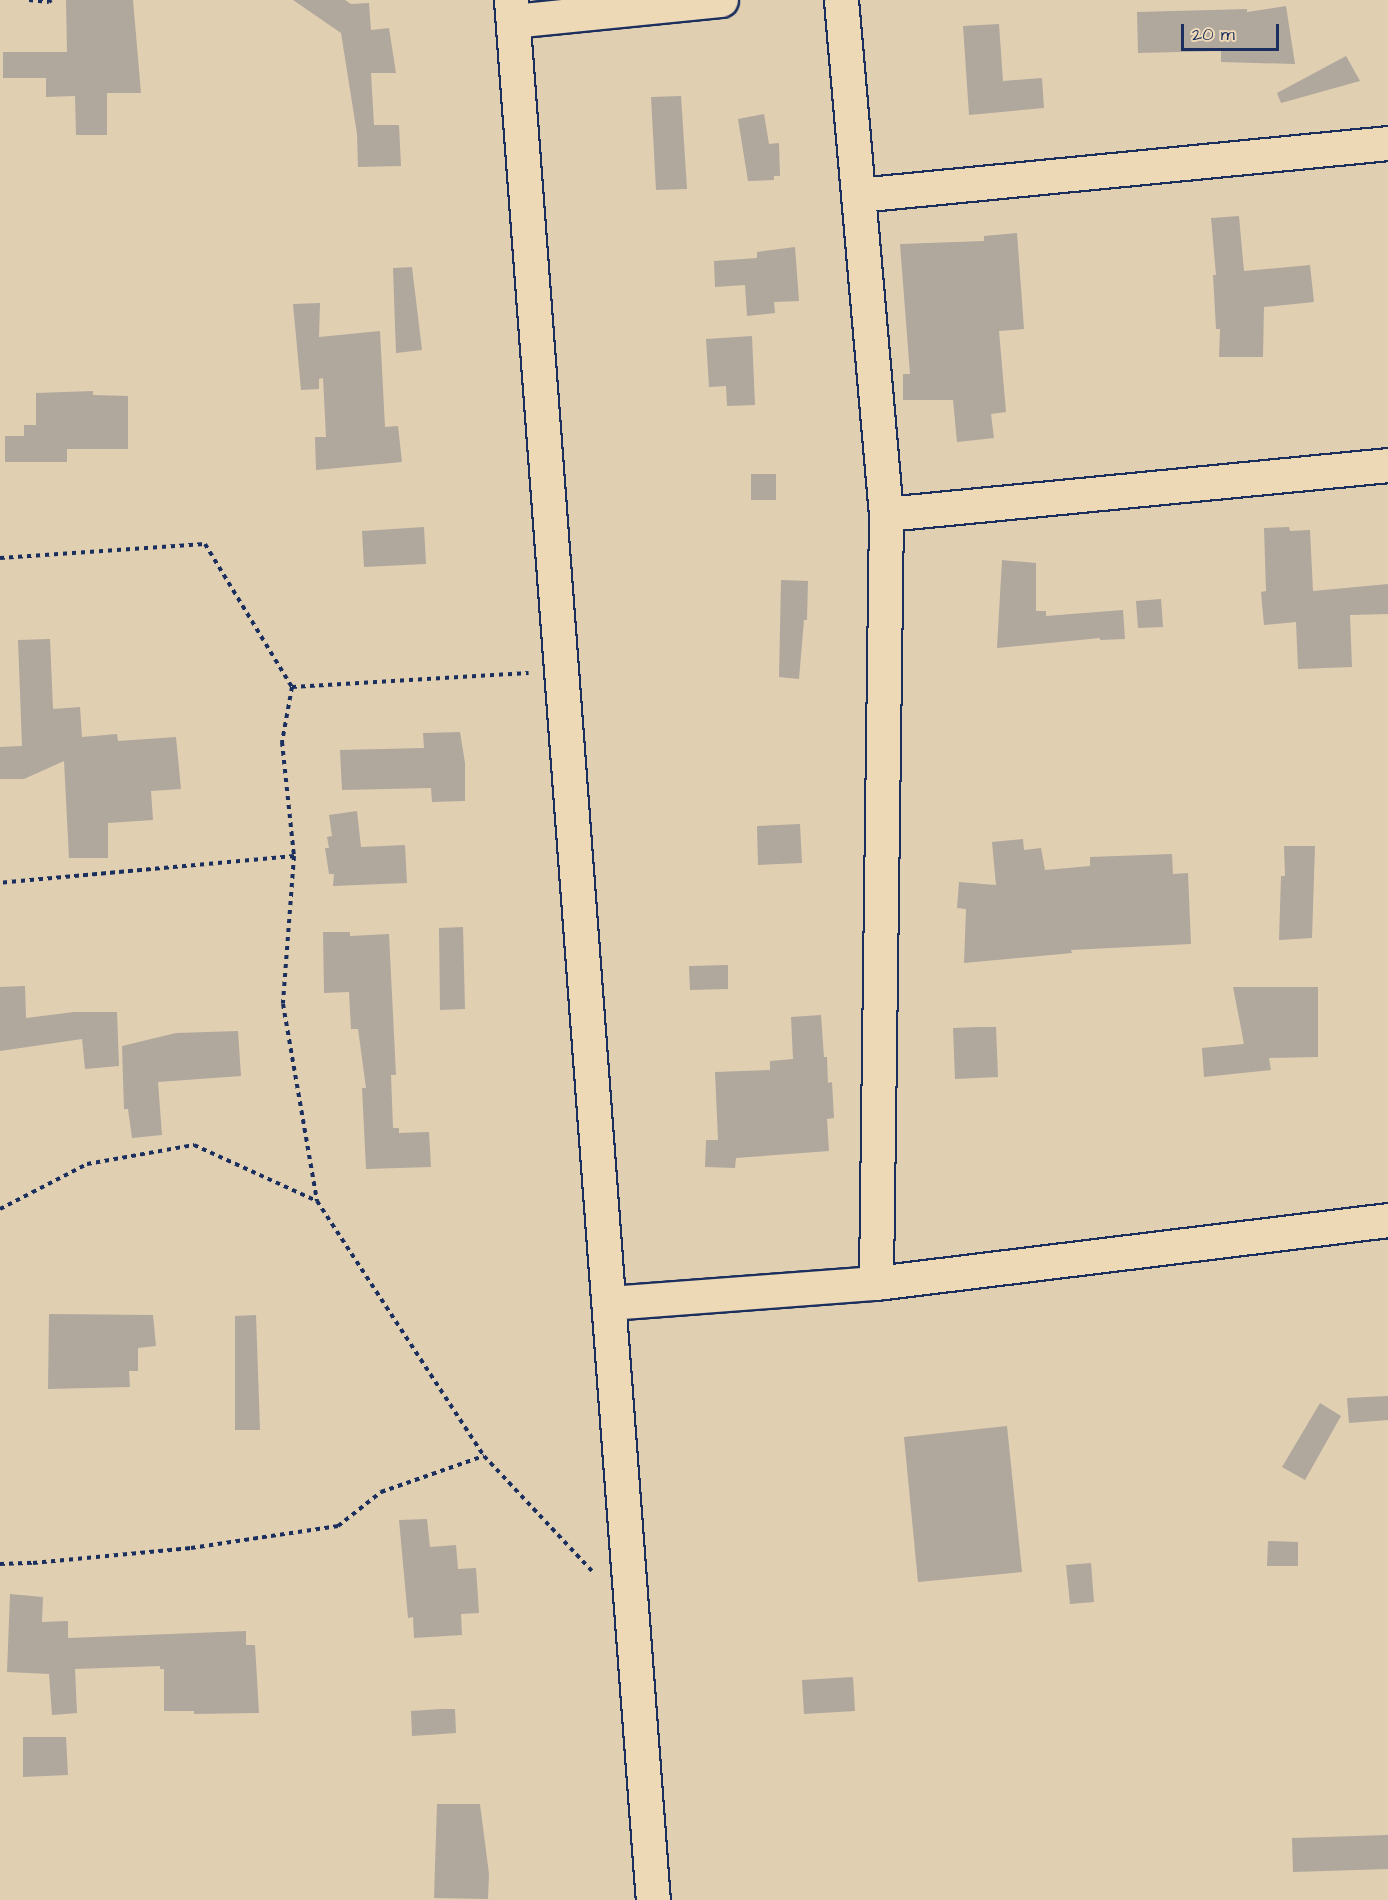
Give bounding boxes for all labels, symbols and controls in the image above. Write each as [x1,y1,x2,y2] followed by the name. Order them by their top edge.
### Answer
[1184,12,1282,50] scale bar
[1192,22,1235,47] text: 20 m

